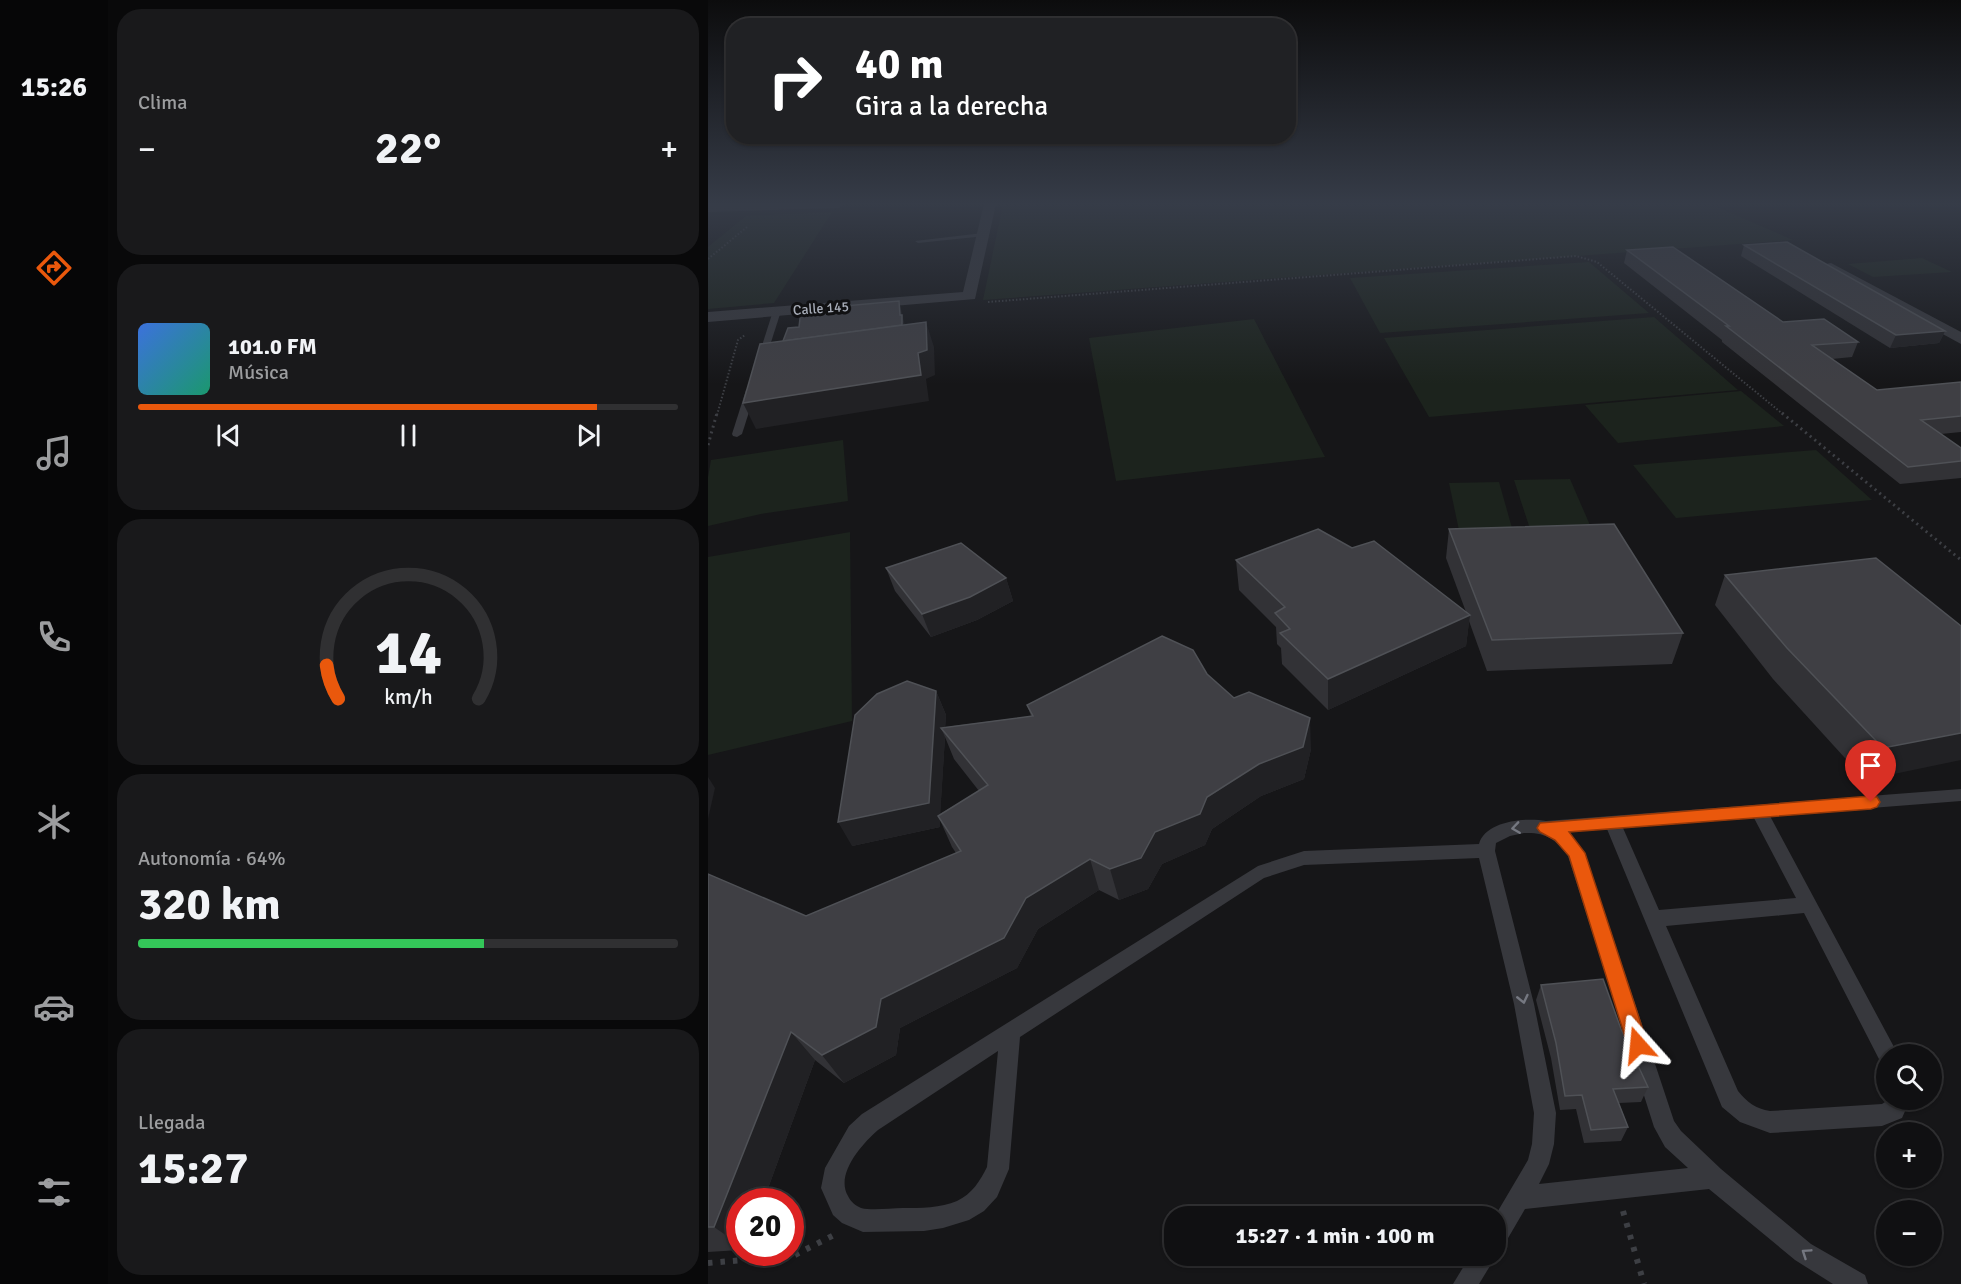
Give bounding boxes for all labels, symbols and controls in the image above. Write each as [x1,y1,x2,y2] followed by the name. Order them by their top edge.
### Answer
[855,39,944,90] text: 40 m
[756,42,834,120] icon: right
[21,71,87,104] text: 15:26
[138,90,187,115] text: Clima
[855,90,1048,123] text: Gira a la derecha
[375,121,441,176] text: 22°
[138,129,156,170] text: −
[660,129,678,170] text: +
[33,247,75,289] icon: directions
[792,298,850,319] street label: Calle 145
[228,333,317,360] text: 101.0 FM
[228,360,289,385] text: Música
[212,419,245,452] icon: previous
[392,419,425,452] icon: pause
[572,419,605,452] icon: next
[33,432,75,474] icon: music
[374,614,442,691] text: 14
[33,616,75,658] icon: phone
[384,684,432,710] text: km/h
[1845,740,1896,802] pin
[1854,749,1887,782] icon: arrive
[33,801,75,843] icon: climate
[1511,821,1520,834] one-way arrow
[138,846,286,871] text: Autonomía · 64%
[138,877,281,932] text: 320 km
[33,986,75,1028] icon: car
[1516,994,1529,1004] one-way arrow
[1606,1013,1670,1077] position arrow
[1876,1044,1942,1266] map controls
[1876,1044,1942,1110] button: search
[138,1110,205,1135] text: Llegada
[1876,1122,1942,1188] button: +
[138,1141,248,1196] text: 15:27
[33,1171,75,1213] icon: filters
[726,1188,804,1266] speed limit sign: 20
[1876,1200,1942,1266] button: −
[1235,1222,1435,1249] text: 15:27 · 1 min · 100 m
[1802,1249,1813,1260] one-way arrow

